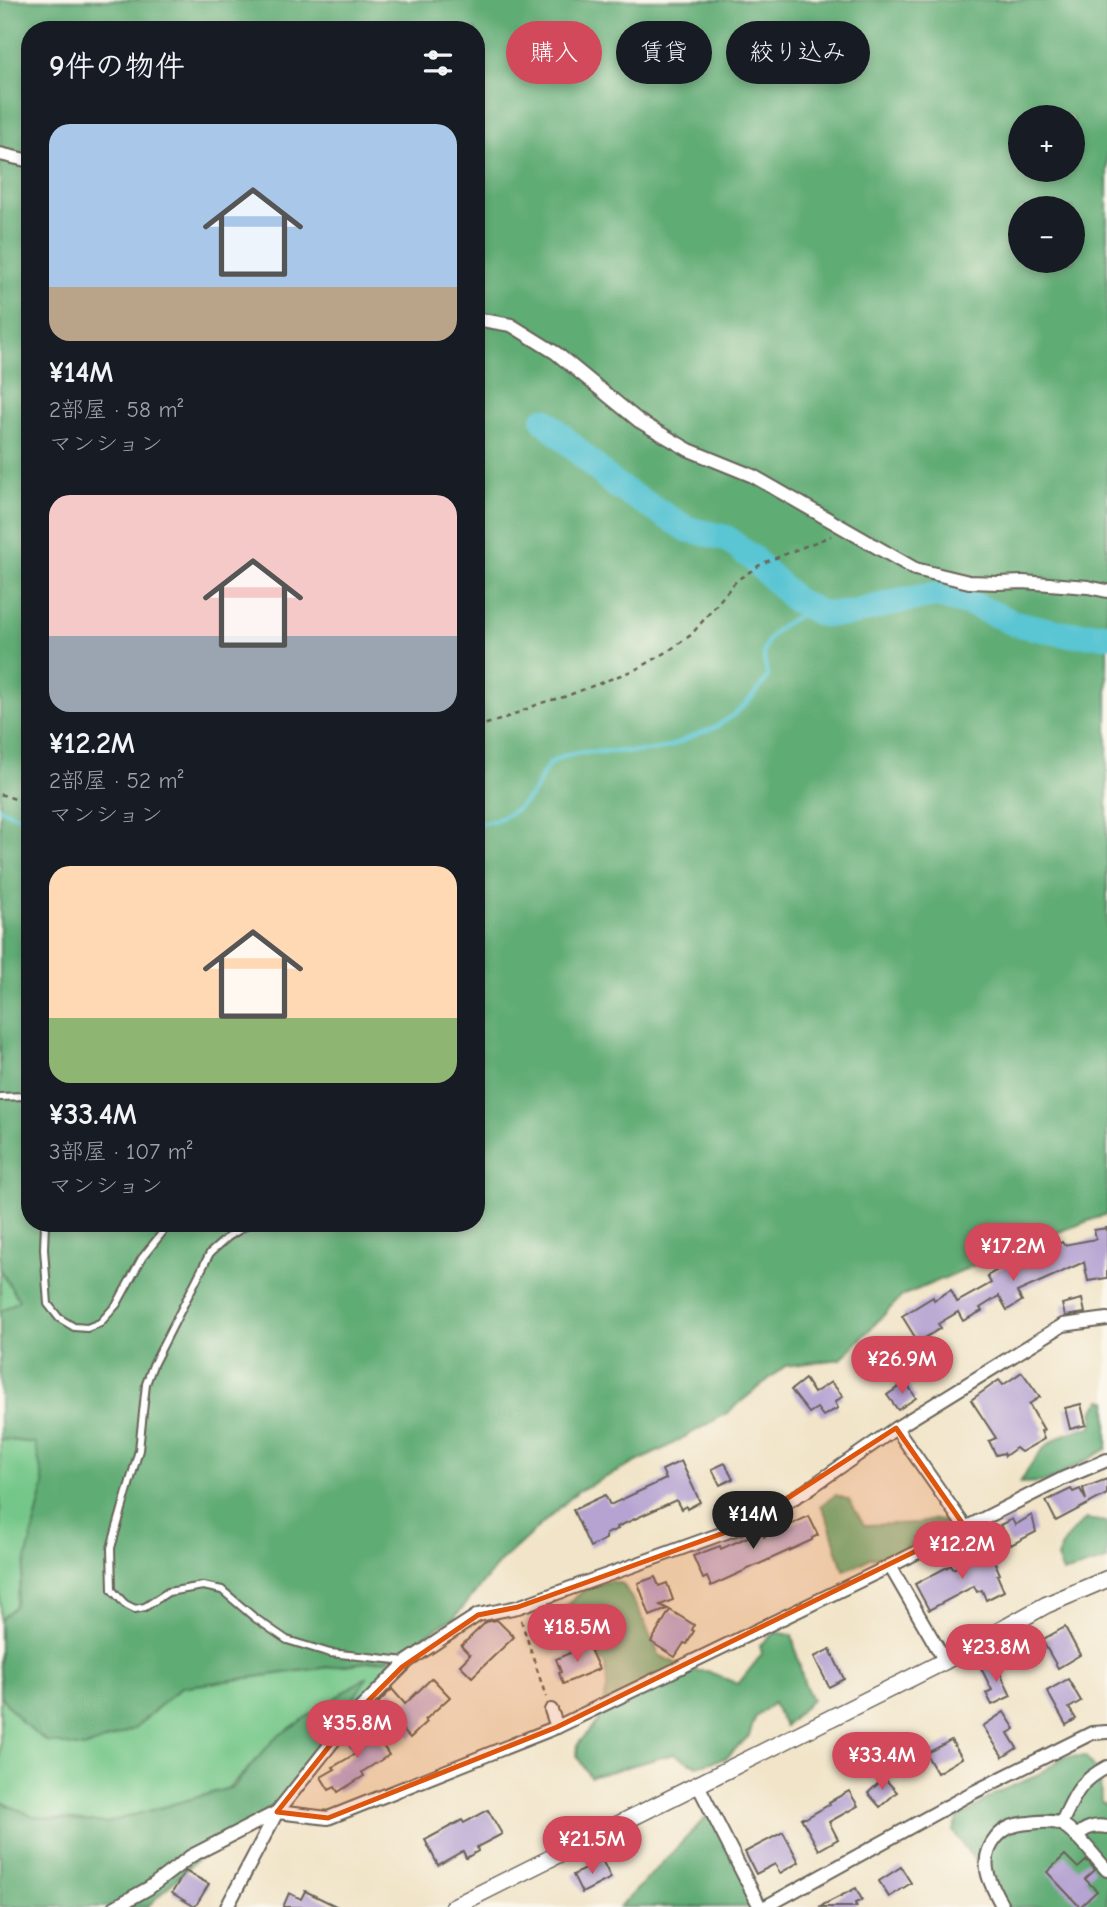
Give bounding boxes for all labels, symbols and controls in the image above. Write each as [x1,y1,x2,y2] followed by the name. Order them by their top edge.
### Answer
[506,21,602,84] chip: 購入
[616,21,712,84] chip: 賃貸
[726,21,870,84] chip: 絞り込み
[419,44,457,82] icon: filters
[49,49,185,84] text: 9件の物件
[1008,105,1085,273] map controls
[1008,105,1085,182] button: +
[190,169,316,295] icon: home
[1008,196,1085,273] button: −
[49,355,114,390] text: ¥14M
[49,396,183,423] text: 2部屋 · 58 m²
[49,430,163,457] text: マンション
[190,540,316,666] icon: home
[49,726,135,761] text: ¥12.2M
[49,767,183,794] text: 2部屋 · 52 m²
[49,801,163,828] text: マンション
[190,911,316,1037] icon: home
[49,1097,137,1132] text: ¥33.4M
[49,1138,192,1165] text: 3部屋 · 107 m²
[49,1172,163,1199] text: マンション
[956,1224,1070,1283] pin: ¥17.2M
[981,1232,1045,1259] text: ¥17.2M
[845,1336,959,1396] pin: ¥26.9M
[867,1345,937,1372] text: ¥26.9M
[712,1492,794,1551] pin: ¥14M
[728,1500,778,1527] text: ¥14M
[905,1522,1019,1581] pin: ¥12.2M
[929,1530,995,1557] text: ¥12.2M
[520,1604,634,1664] pin: ¥18.5M
[543,1613,611,1640] text: ¥18.5M
[939,1624,1053,1684] pin: ¥23.8M
[962,1633,1030,1660] text: ¥23.8M
[300,1700,414,1760] pin: ¥35.8M
[322,1709,392,1736] text: ¥35.8M
[825,1732,939,1792] pin: ¥33.4M
[848,1741,916,1768] text: ¥33.4M
[535,1816,649,1876] pin: ¥21.5M
[559,1825,625,1852] text: ¥21.5M

